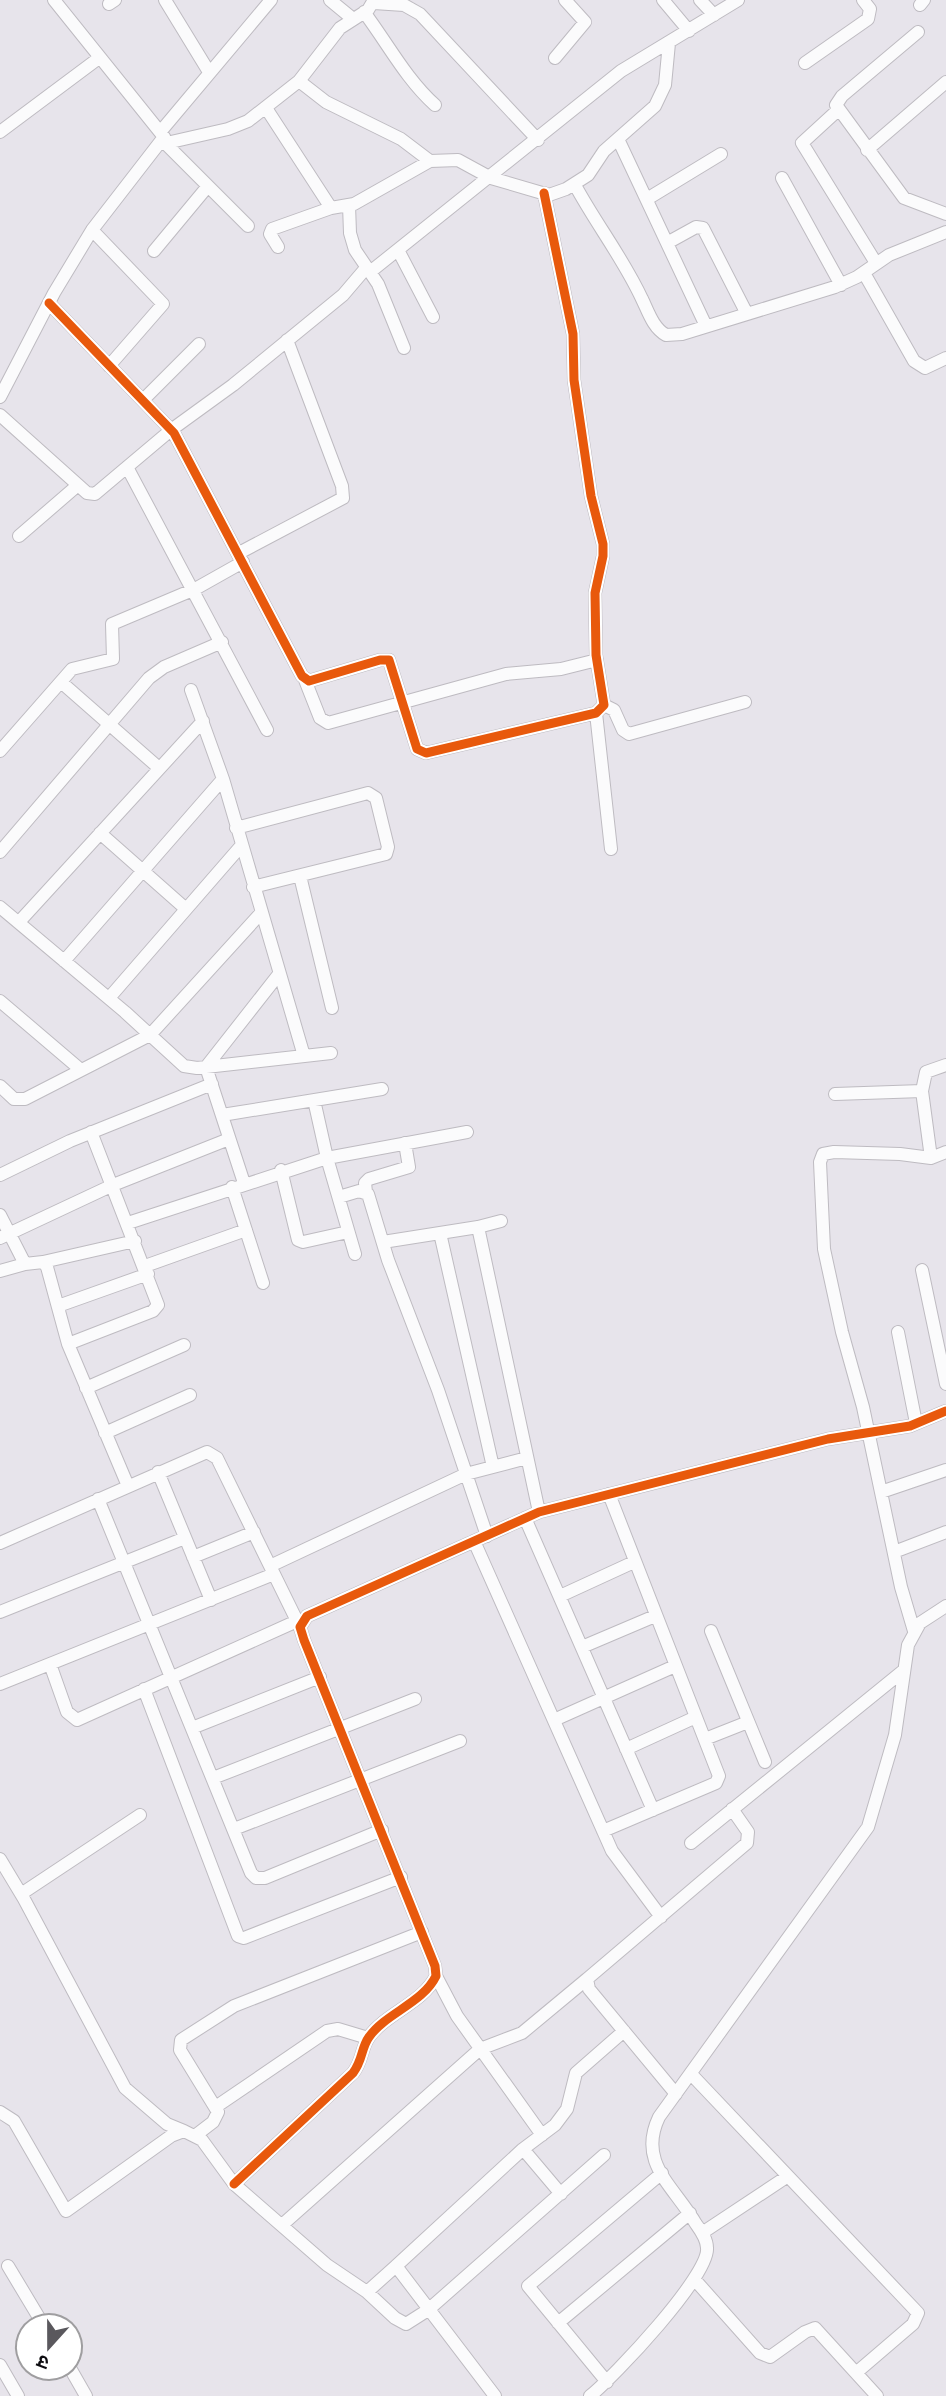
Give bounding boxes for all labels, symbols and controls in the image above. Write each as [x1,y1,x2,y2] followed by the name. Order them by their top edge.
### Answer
[14,2312,84,2382] north arrow
[34,2350,52,2372] text: उ

